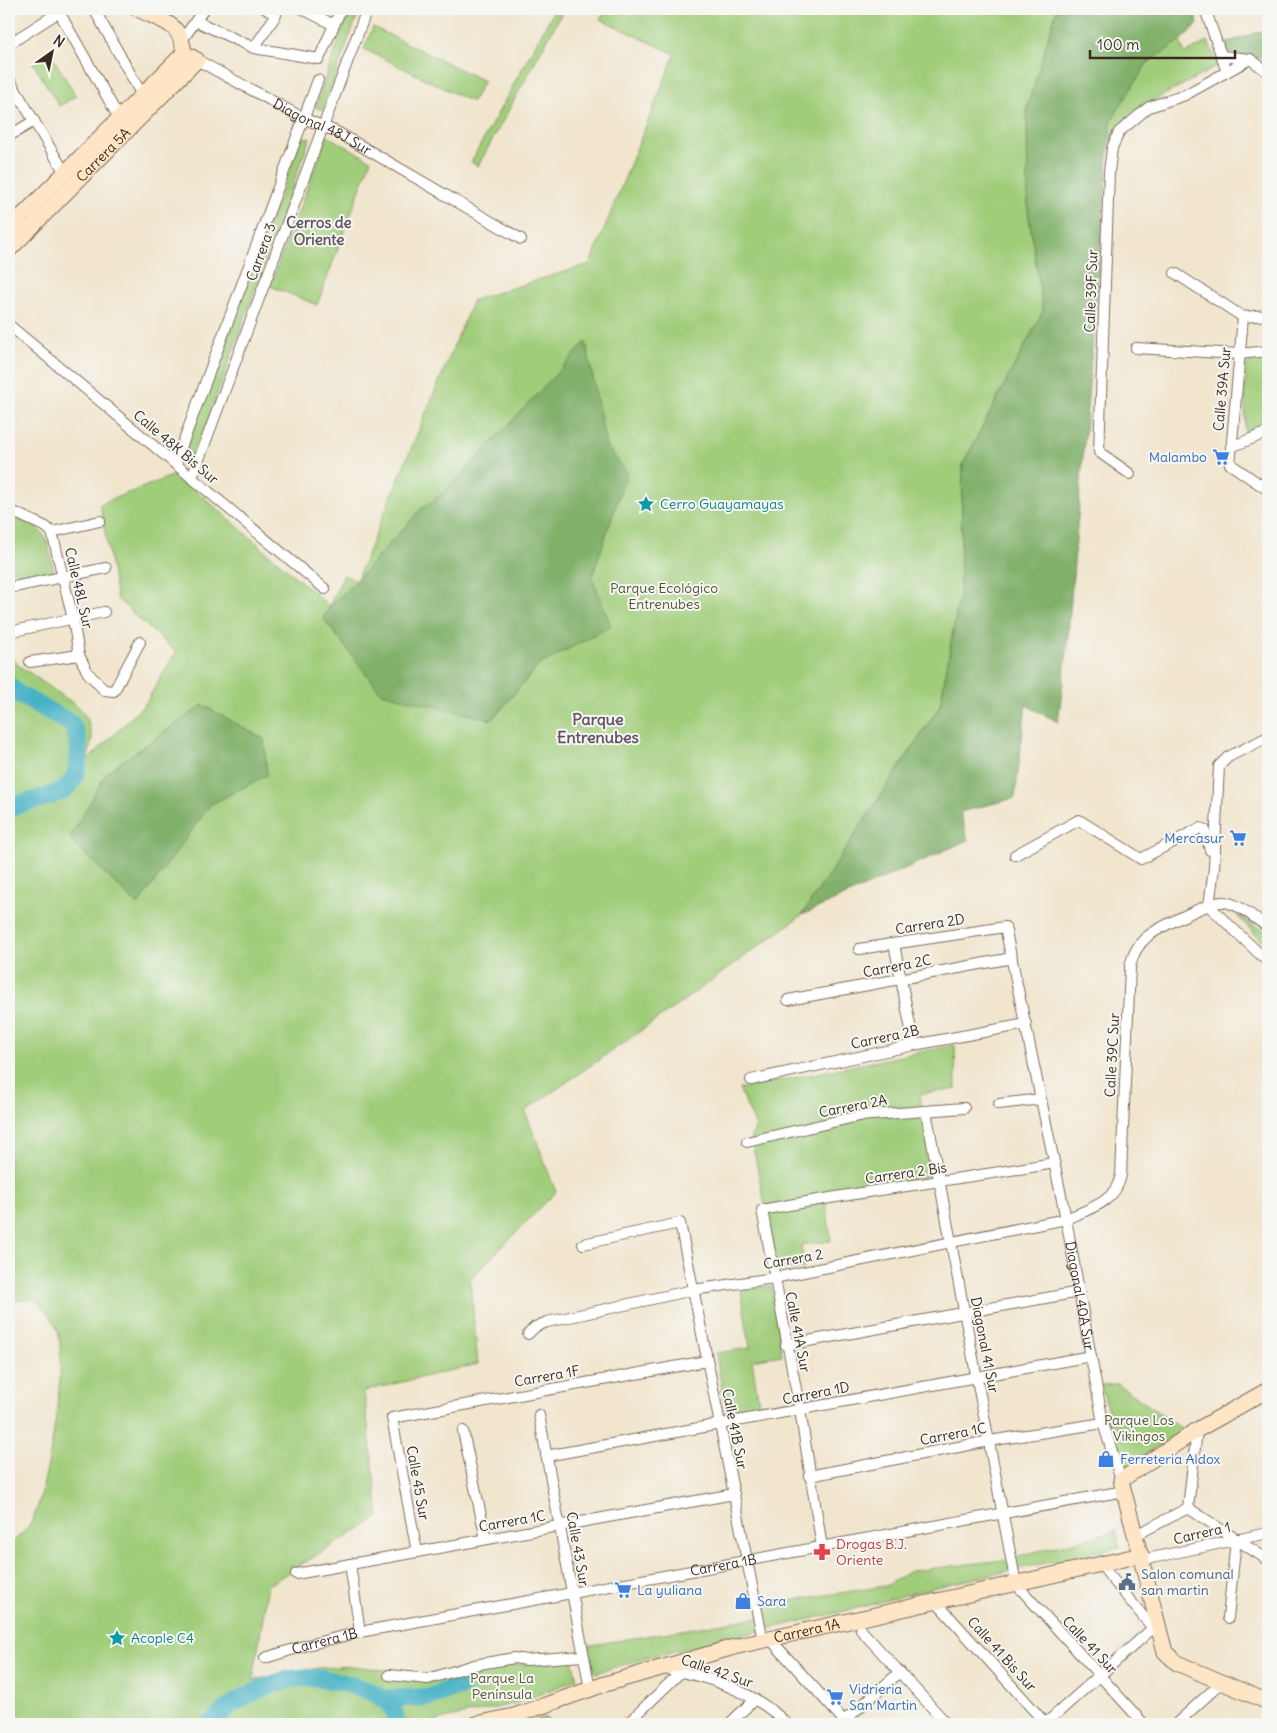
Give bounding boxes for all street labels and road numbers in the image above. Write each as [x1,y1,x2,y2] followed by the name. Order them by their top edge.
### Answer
[270,94,375,159] street label: Diagonal 48J Sur
[72,124,134,186] street label: Carrera 5A
[242,220,280,283] street label: Carrera 3
[1081,249,1101,333] street label: Calle 39F Sur
[1209,346,1235,432] street label: Calle 39A Sur
[130,406,223,488] street label: Calle 48K Bis Sur
[61,546,97,631] street label: Calle 48L Sur
[894,910,966,938] street label: Carrera 2D
[861,951,933,981] street label: Carrera 2C
[1101,1012,1123,1098] street label: Calle 39C Sur
[849,1021,921,1053] street label: Carrera 2B
[817,1091,889,1121] street label: Carrera 2A
[864,1158,948,1188] street label: Carrera 2 Bis
[1061,1240,1099,1352] street label: Diagonal 40A Sur
[762,1245,825,1273] street label: Carrera 2
[781,1290,815,1374] street label: Calle 41A Sur
[967,1295,1003,1395] street label: Diagonal 41 Sur
[513,1361,581,1391] street label: Carrera 1F
[781,1378,851,1408] street label: Carrera 1D
[718,1387,752,1471] street label: Calle 41B Sur
[918,1419,988,1449] street label: Carrera 1C
[403,1444,433,1522] street label: Calle 45 Sur
[477,1506,547,1536] street label: Carrera 1C
[563,1510,593,1588] street label: Calle 43 Sur
[1172,1518,1232,1548] street label: Carrera 1
[689,1550,758,1580] street label: Carrera 1B
[1059,1612,1122,1678] street label: Calle 41 Sur
[964,1613,1041,1695] street label: Calle 41 Bis Sur
[772,1614,841,1647] street label: Carrera 1A
[289,1624,359,1658] street label: Carrera 1B
[679,1650,756,1692] street label: Calle 42 Sur

